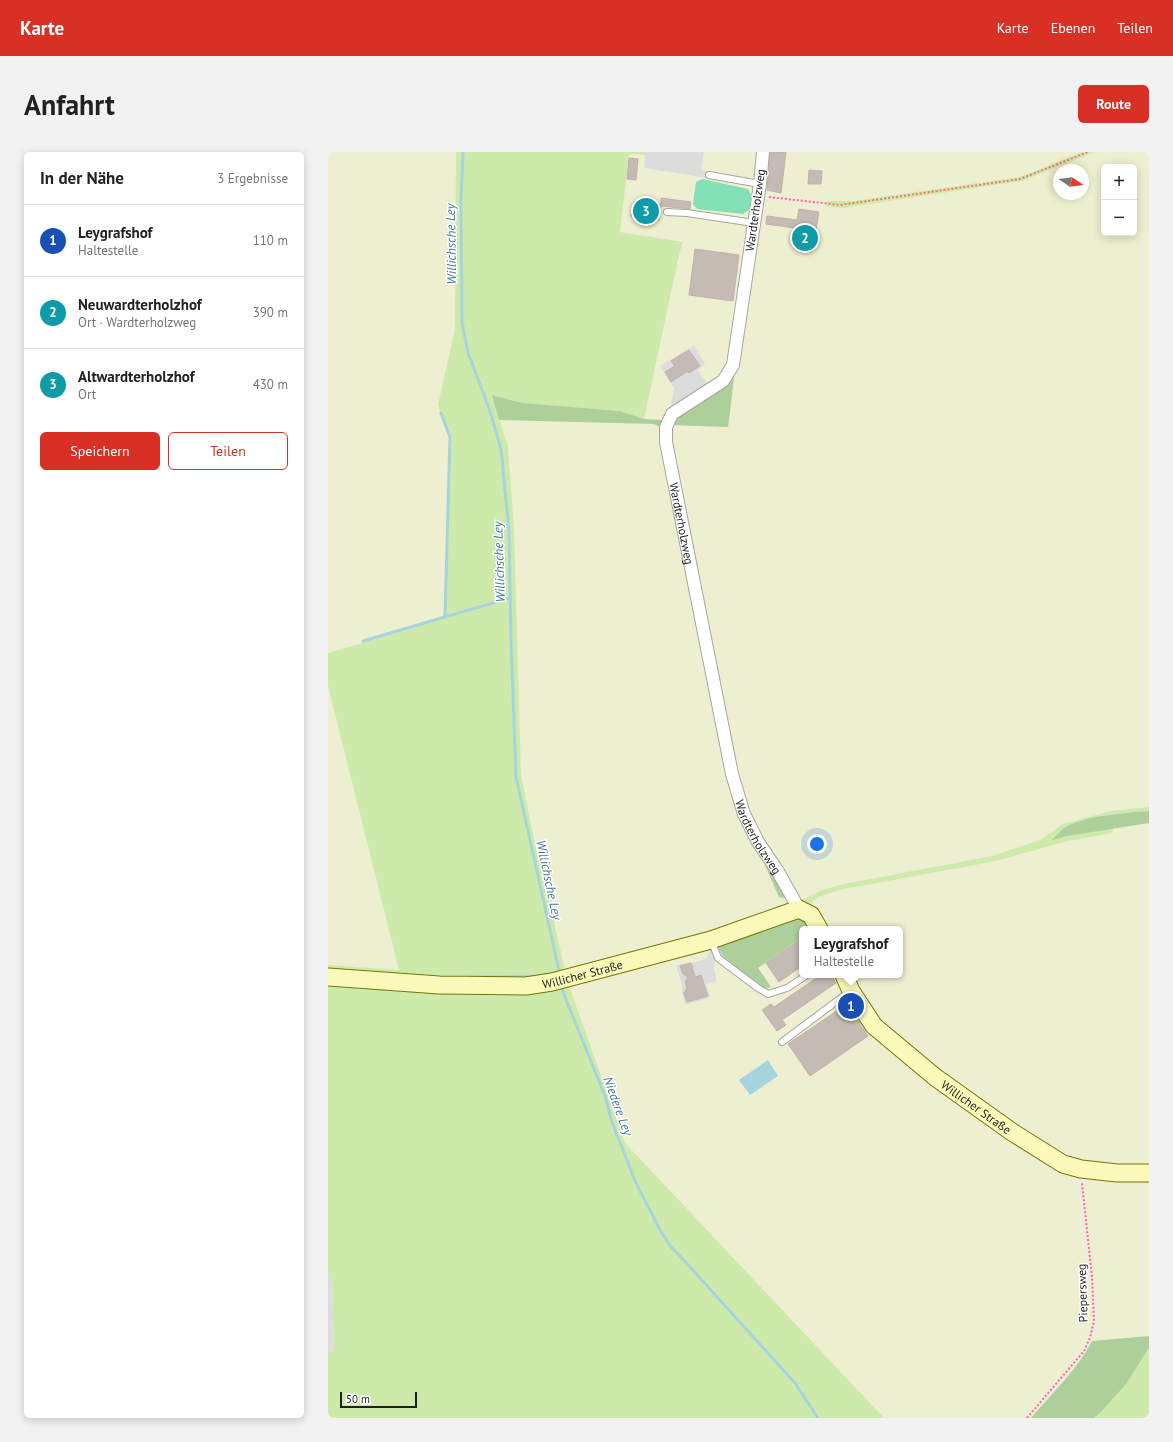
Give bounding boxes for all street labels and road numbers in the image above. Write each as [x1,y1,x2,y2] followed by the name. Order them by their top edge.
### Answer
[742,168,768,252] street label: Wardterholzweg
[667,481,698,566] street label: Wardterholzweg
[733,798,785,877] street label: Wardterholzweg
[541,956,624,991] street label: Willicher Straße
[939,1077,1015,1137] street label: Willicher Straße
[1073,1263,1091,1323] street label: Piepersweg

